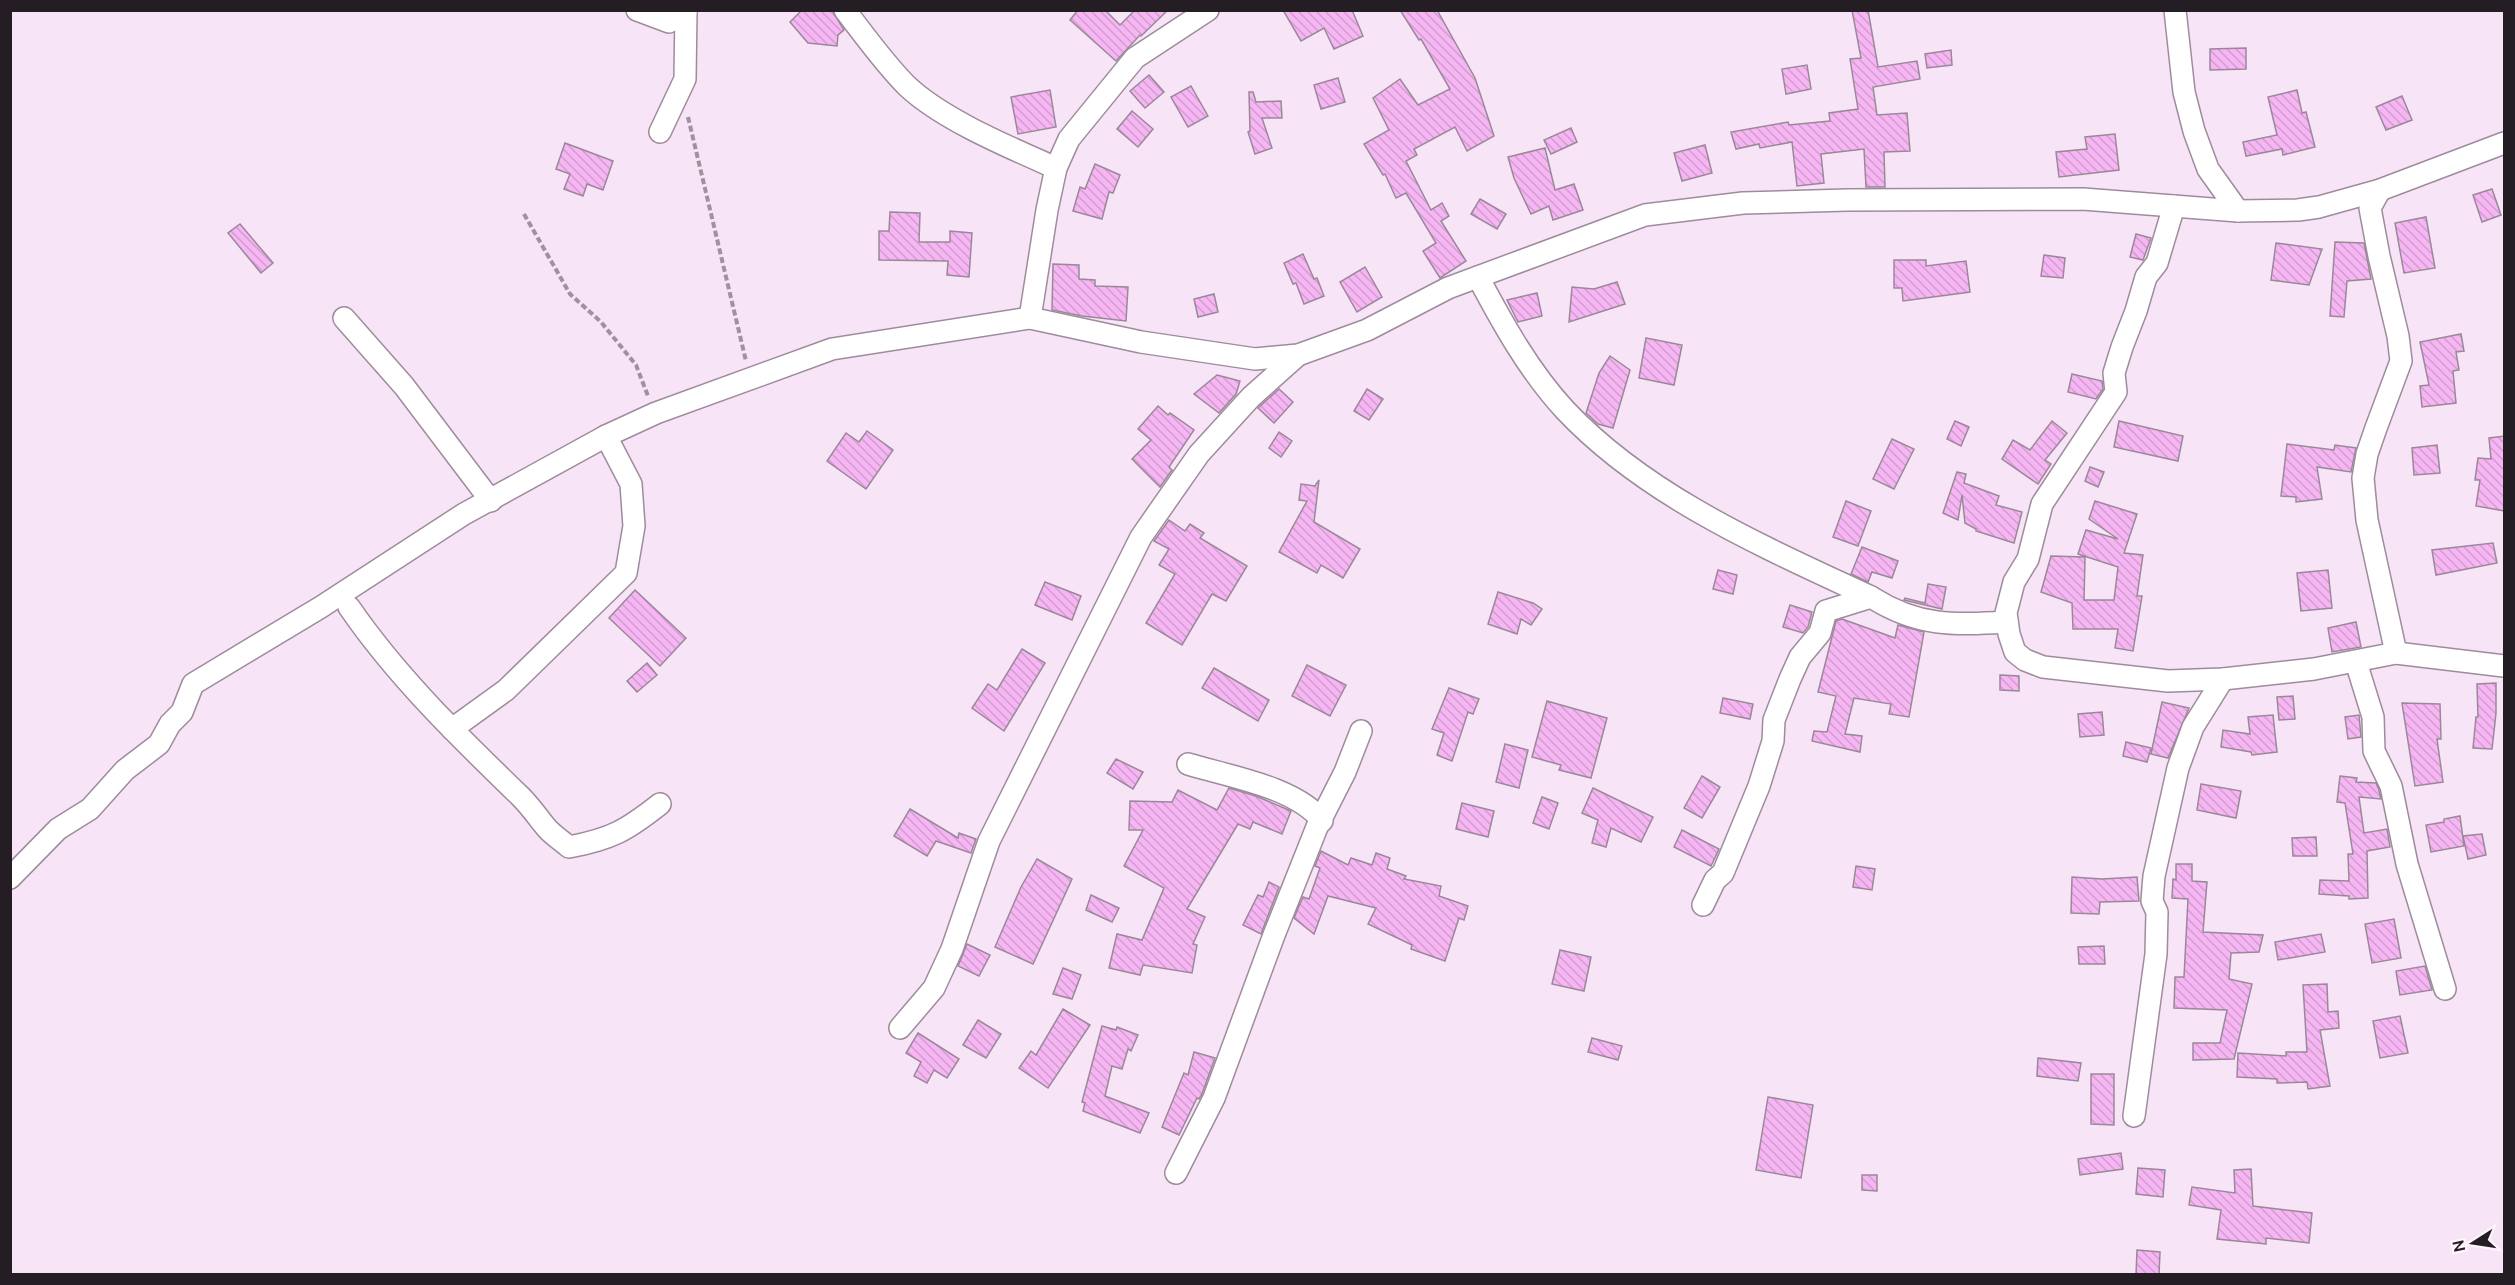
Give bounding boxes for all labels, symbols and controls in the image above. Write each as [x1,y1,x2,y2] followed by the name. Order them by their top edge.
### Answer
[2443,1213,2503,1273] north arrow
[2448,1238,2468,1254] text: N

